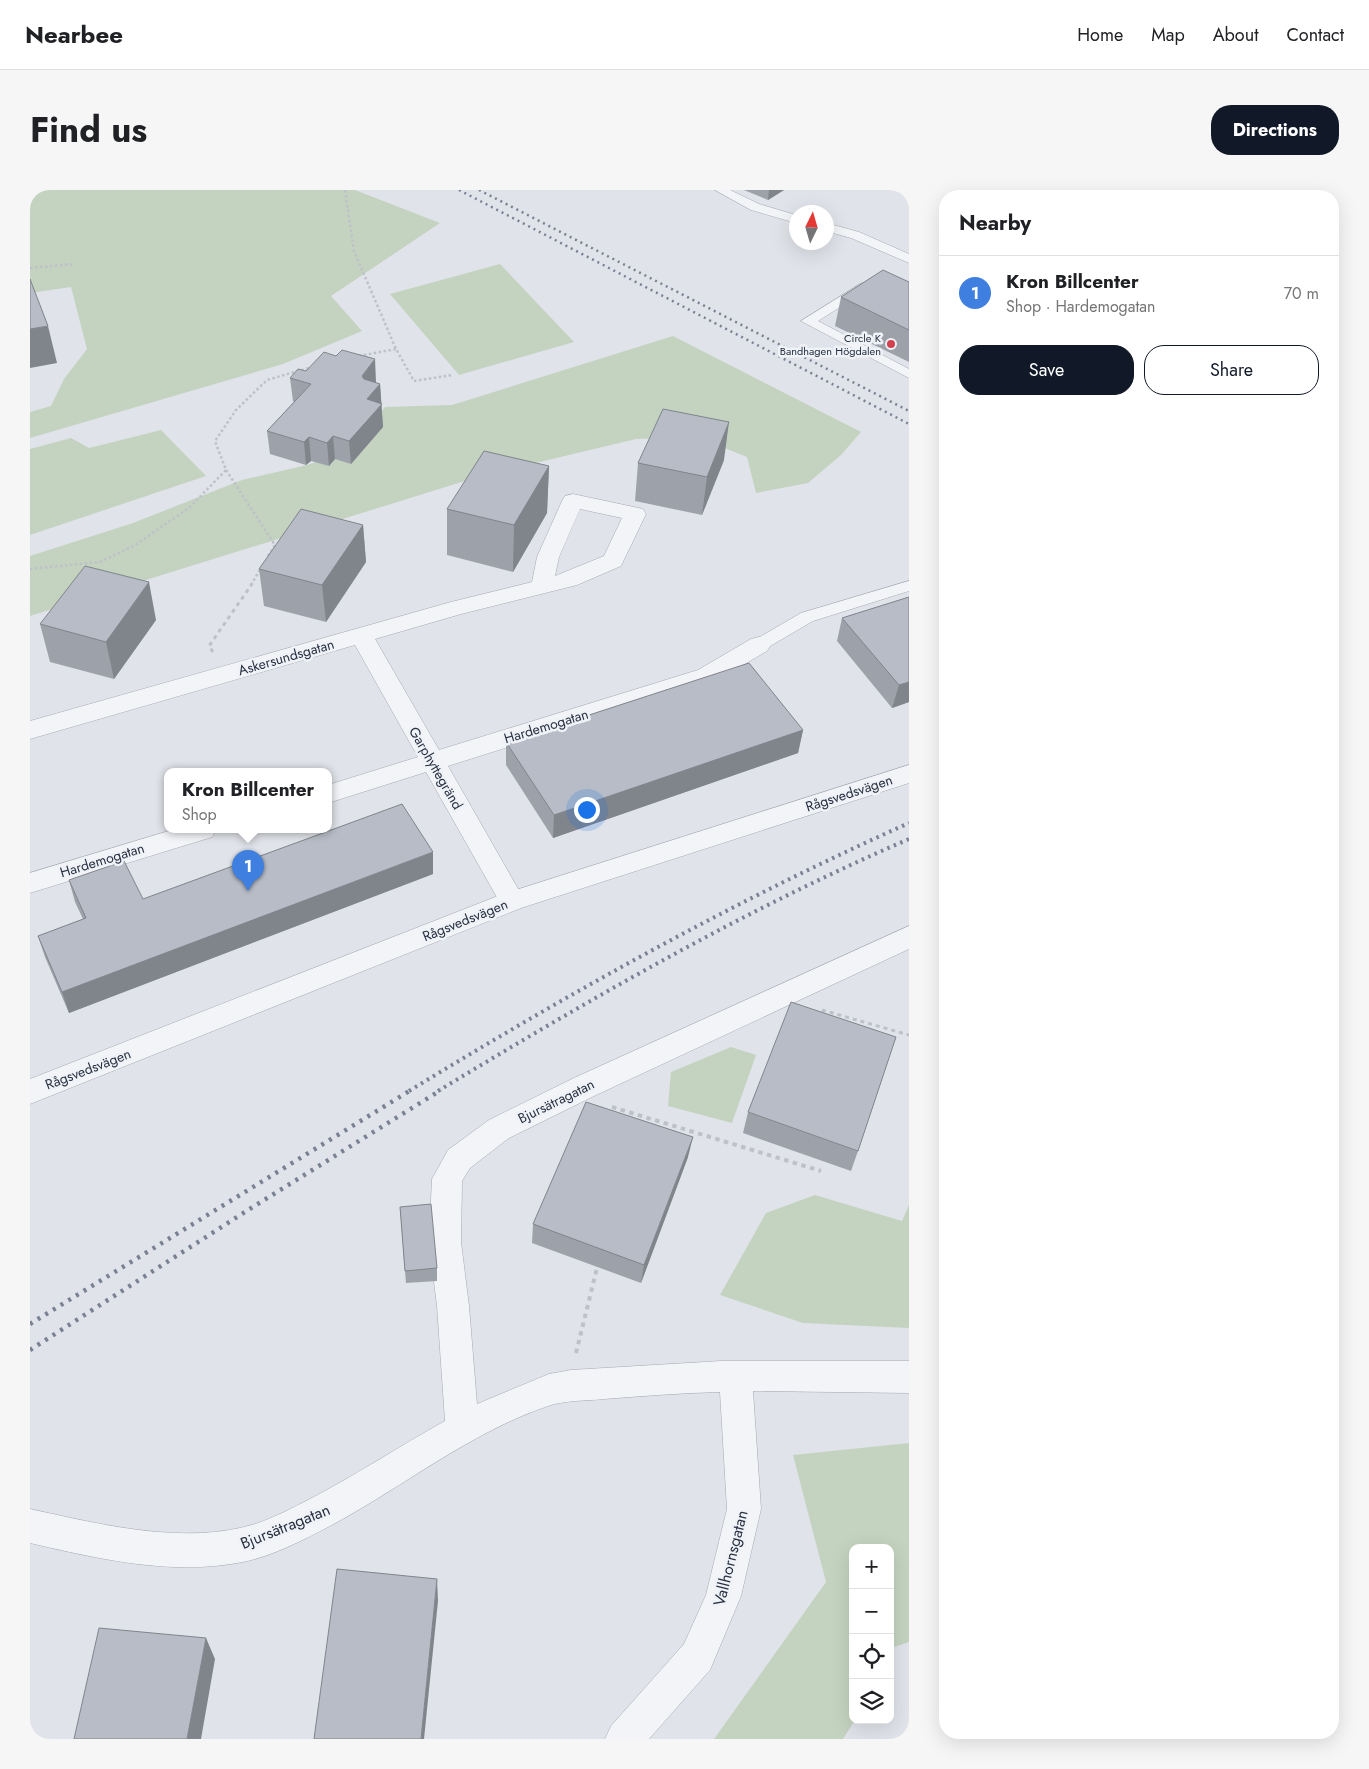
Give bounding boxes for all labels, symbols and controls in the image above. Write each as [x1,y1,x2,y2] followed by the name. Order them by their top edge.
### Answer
[25,17,123,52] text: Nearbee
[1077,22,1123,48] text: Home
[1151,22,1185,48] text: Map
[1213,22,1258,48] text: About
[1286,22,1344,48] text: Contact
[30,105,147,155] text: Find us
[1211,105,1339,155] button: Directions
[789,205,834,250] north arrow
[959,208,1031,238] text: Nearby
[1006,268,1139,295] text: Kron Billcenter
[971,282,979,305] text: 1
[1284,282,1319,305] text: 70 m
[1006,295,1155,318] text: Shop · Hardemogatan
[780,330,882,359] place label: Circle K Bandhagen Högdalen
[885,338,897,350] marker: Circle K Bandhagen Högdalen
[959,345,1134,395] button: Save
[1144,345,1319,395] button: Share
[236,634,336,680] street label: Askersundsgatan
[501,704,591,748] street label: Hardemogatan
[404,723,468,813] street label: Garphyttegränd
[164,768,332,833] popup
[803,770,895,816] street label: Rågsvedsvägen
[182,776,314,803] text: Kron Billcenter
[574,797,600,823] your location
[182,803,217,826] text: Shop
[57,838,147,882] street label: Hardemogatan
[232,850,264,891] pin: 1
[419,894,511,946] street label: Rågsvedsvägen
[42,1043,134,1095] street label: Rågsvedsvägen
[514,1074,598,1128] street label: Bjursätragatan
[237,1498,333,1555] street label: Bjursätragatan
[707,1508,754,1609] street label: Vallhornsgatan
[849,1544,894,1724] map controls
[849,1544,894,1589] button: +
[849,1589,894,1634] button: −
[849,1634,894,1679] button: locate
[849,1679,894,1724] button: layers

